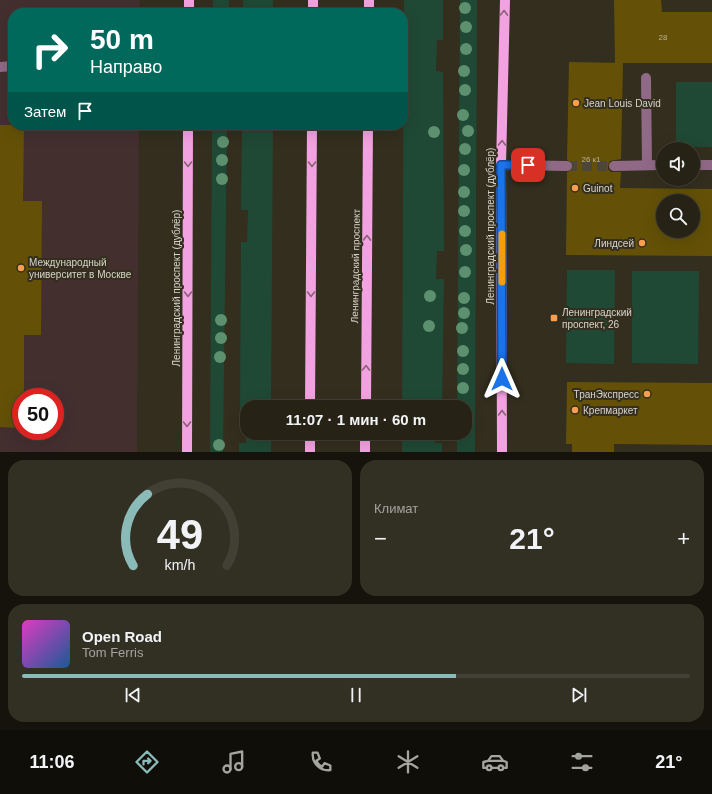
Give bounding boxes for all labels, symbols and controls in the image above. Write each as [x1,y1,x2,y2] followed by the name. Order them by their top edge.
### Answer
[500,10,508,16] one-way arrow
[24,24,76,76] icon: right
[90,24,154,55] text: 50 m
[659,33,668,42] house number: 28
[90,57,162,77] text: Направо
[571,98,581,108] marker: Jean Louis David
[584,98,661,109] place label: Jean Louis David
[74,100,96,122] icon: arrive
[24,103,66,120] text: Затем
[498,140,506,146] one-way arrow
[656,142,700,238] map controls
[656,142,700,186] button: sound
[485,148,496,304] street label: Ленинградский проспект (дублёр)
[511,148,545,182] pin
[517,154,539,176] icon: arrive
[581,155,601,164] house number: 26 к1
[184,161,192,167] one-way arrow
[308,161,316,167] one-way arrow
[570,183,580,193] marker: Guinot
[583,183,613,194] place label: Guinot
[656,194,700,238] button: search
[349,208,362,323] street label: Ленинградский проспект
[171,210,182,366] street label: Ленинградский проспект (дублёр)
[363,235,371,241] one-way arrow
[594,238,634,249] place label: Линдсей
[637,238,647,248] marker: Линдсей
[29,257,132,280] place label: Международный университет в Москве
[16,263,26,273] marker: Международный университет в Москве
[184,291,192,297] one-way arrow
[307,291,315,297] one-way arrow
[562,307,632,330] place label: Ленинградский проспект, 26
[549,313,559,323] marker: Ленинградский проспект, 26
[481,358,523,400] position arrow
[362,365,370,371] one-way arrow
[12,388,64,440] speed limit sign: 50
[574,389,639,400] place label: ТранЭкспресс
[642,389,652,399] marker: ТранЭкспресс
[570,405,580,415] marker: Крепмаркет
[583,405,638,416] place label: Крепмаркет
[498,410,506,416] one-way arrow
[286,411,426,428] text: 11:07 · 1 мин · 60 m
[183,421,191,427] one-way arrow
[374,501,418,516] text: Климат
[157,511,203,558] text: 49
[509,522,555,555] text: 21°
[374,526,387,551] text: −
[677,526,690,551] text: +
[165,557,196,573] text: km/h
[82,628,162,645] text: Open Road
[82,645,143,660] text: Tom Ferris
[122,684,144,706] icon: previous
[345,684,367,706] icon: pause
[568,684,590,706] icon: next
[133,748,161,776] icon: directions
[220,748,248,776] icon: music
[307,748,335,776] icon: phone
[394,748,422,776] icon: climate
[481,748,509,776] icon: car
[568,748,596,776] icon: filters
[29,752,75,772] text: 11:06
[655,752,682,772] text: 21°

